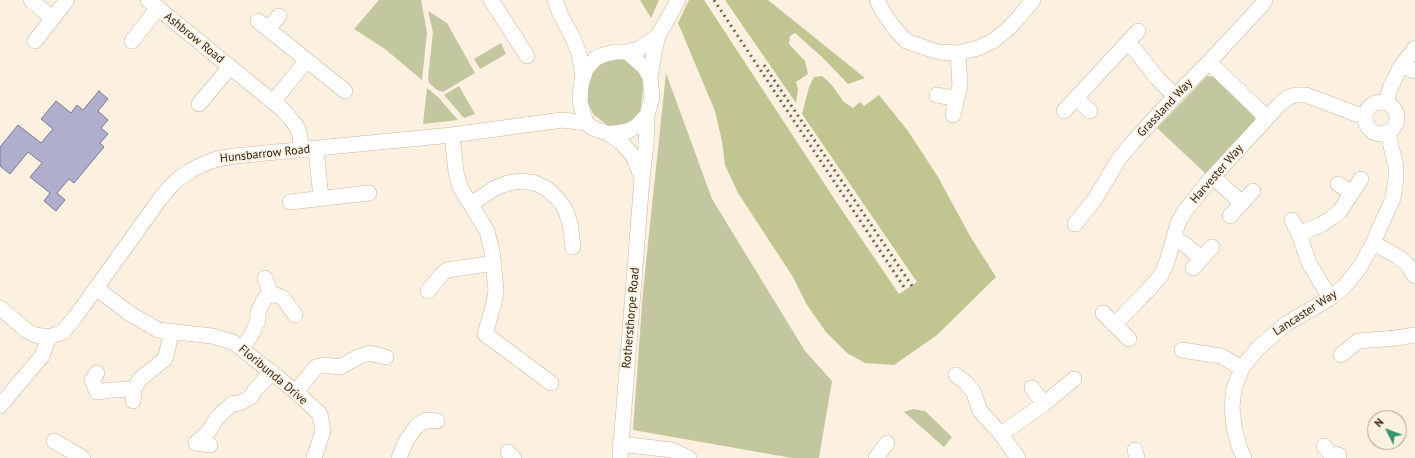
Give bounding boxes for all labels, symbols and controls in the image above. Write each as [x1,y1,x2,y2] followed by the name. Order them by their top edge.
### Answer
[161,9,227,67] street label: Ashbrow Road
[1134,76,1196,140] street label: Grassland Way
[219,142,311,166] street label: Hunsbarrow Road
[1188,142,1246,206] street label: Harvester Way
[619,267,643,369] street label: Rothersthorpe Road
[1270,287,1340,339] street label: Lancaster Way
[236,342,310,408] street label: Floribunda Drive
[1367,410,1407,450] north arrow
[1371,415,1386,430] text: N

